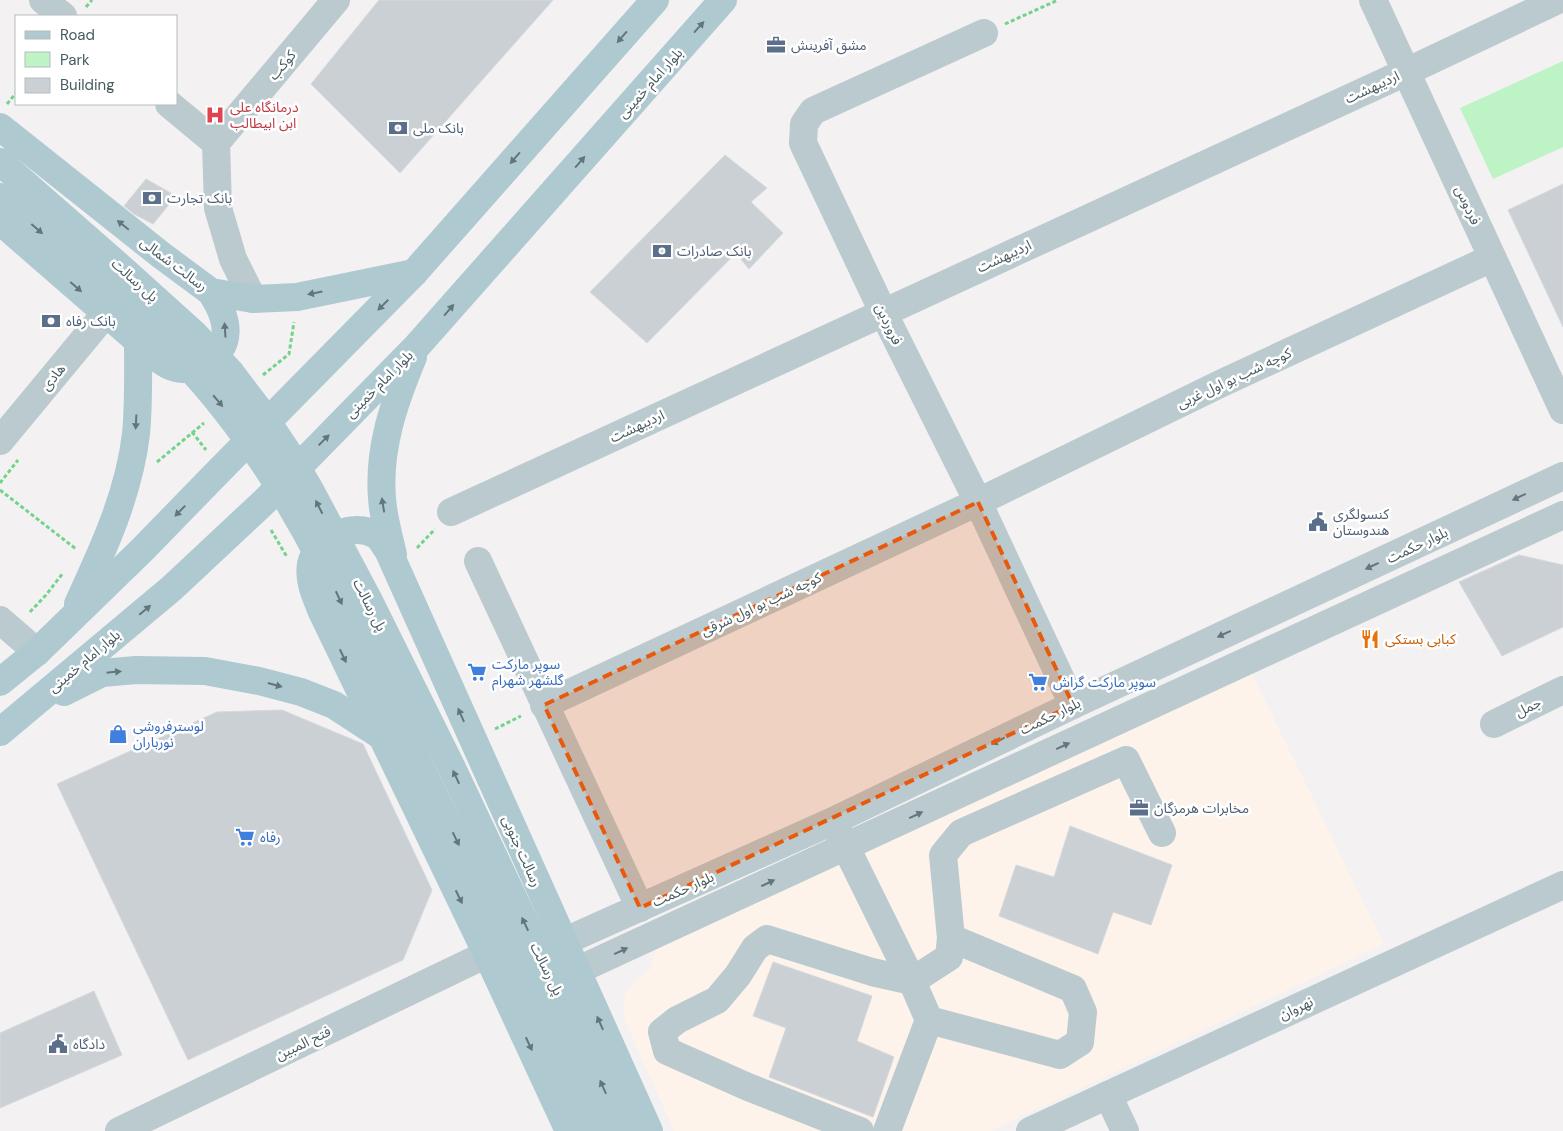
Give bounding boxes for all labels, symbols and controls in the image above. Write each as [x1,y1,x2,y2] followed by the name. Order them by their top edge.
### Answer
[15,15,178,105] legend
[694,20,705,33] one-way arrow
[60,25,95,45] text: Road
[617,30,628,43] one-way arrow
[765,34,787,56] office icon: مشق آفرینش
[791,36,867,55] place label: مشق آفرینش
[614,44,688,123] street label: بلوار امام خمینی
[264,46,300,84] street label: کوکب
[60,50,90,70] text: Park
[1342,67,1402,107] street label: اردیبهشت
[60,75,115,95] text: Building
[230,98,299,132] place label: درمانگاه علی ابن ابیطالب
[204,104,226,126] hospital icon: درمانگاه علی ابن ابیطالب
[387,117,409,139] bank icon: بانک ملی
[413,119,464,137] place label: بانک ملی
[509,152,521,164] one-way arrow
[574,156,586,168] one-way arrow
[1451,183,1485,227] street label: فردوس
[141,187,163,209] bank icon: بانک تجارت
[167,189,232,207] place label: بانک تجارت
[117,220,130,231] one-way arrow
[30,223,42,235] one-way arrow
[137,233,211,295] street label: رسالت شمالی
[974,236,1034,276] street label: اردیبهشت
[651,240,673,262] bank icon: بانک صادرات
[677,242,752,260] place label: بانک صادرات
[107,254,162,307] street label: پل رسالت
[69,282,82,293] one-way arrow
[306,290,322,298] one-way arrow
[377,299,389,311] one-way arrow
[871,300,907,348] street label: فروردین
[444,303,455,316] one-way arrow
[40,310,62,332] bank icon: بانک رفاه
[66,312,116,330] place label: بانک رفاه
[221,321,229,337] one-way arrow
[1174,343,1295,413] street label: کوچه شب بو اول غربی
[341,346,418,423] street label: بلوار امام خمینی
[37,360,69,394] street label: هادی
[212,395,223,408] one-way arrow
[607,406,667,446] street label: اردیبهشت
[132,414,140,430] one-way arrow
[318,434,330,446] one-way arrow
[1512,493,1526,501] one-way arrow
[379,496,387,512] one-way arrow
[315,500,323,515] one-way arrow
[174,505,186,517] one-way arrow
[1333,505,1389,539] place label: کنسولگری هندوستان
[1307,511,1329,533] public building icon: کنسولگری هندوستان
[1384,523,1451,567] street label: بلوار حکمت
[1364,561,1379,570] one-way arrow
[698,568,825,641] street label: کوچه شب بو اول شرقی
[348,576,391,635] street label: پل رسالت
[335,591,343,605] one-way arrow
[138,605,151,616] one-way arrow
[44,625,125,698] street label: بلوار امام خمینی
[1359,628,1381,650] restaurant icon: کبابی بستکی
[1385,630,1456,648] place label: کبابی بستکی
[1217,631,1231,639] one-way arrow
[339,649,347,663] one-way arrow
[492,655,564,691] place label: سوپر مارکت گلشهر شهرام
[466,661,488,683] supermarket icon: سوپر مارکت گلشهر شهرام
[106,668,122,676] one-way arrow
[1027,671,1049,693] supermarket icon: سوپر مارکت گراش
[1053,673,1156,692] place label: سوپر مارکت گراش
[267,681,282,689] one-way arrow
[1017,693,1084,738] street label: بلوار حکمت
[1512,693,1544,721] street label: جمل
[457,708,465,722] one-way arrow
[133,717,204,751] place label: لوسترفروشی نورباران
[107,723,129,745] shop icon: لوسترفروشی نورباران
[991,737,1005,745] one-way arrow
[1056,742,1070,750] one-way arrow
[452,770,460,784] one-way arrow
[1128,797,1150,819] office icon: مخابرات هرمزگان
[1154,799,1249,817] place label: مخابرات هرمزگان
[908,810,923,819] one-way arrow
[498,813,546,889] street label: رسالت جنوبی
[234,826,256,848] supermarket icon: رفاه
[260,828,281,846] place label: رفاه
[452,832,460,846] one-way arrow
[649,867,717,911] street label: بلوار حکمت
[761,878,775,886] one-way arrow
[456,890,464,904] one-way arrow
[521,917,529,931] one-way arrow
[525,940,568,999] street label: پل رسالت
[613,946,628,955] one-way arrow
[1276,992,1316,1024] street label: نهروان
[595,1016,603,1030] one-way arrow
[272,1022,335,1066] street label: فتح المبین
[47,1033,69,1055] public building icon: دادگاه
[73,1035,106,1053] place label: دادگاه
[525,1037,533,1051] one-way arrow
[599,1080,607,1094] one-way arrow

